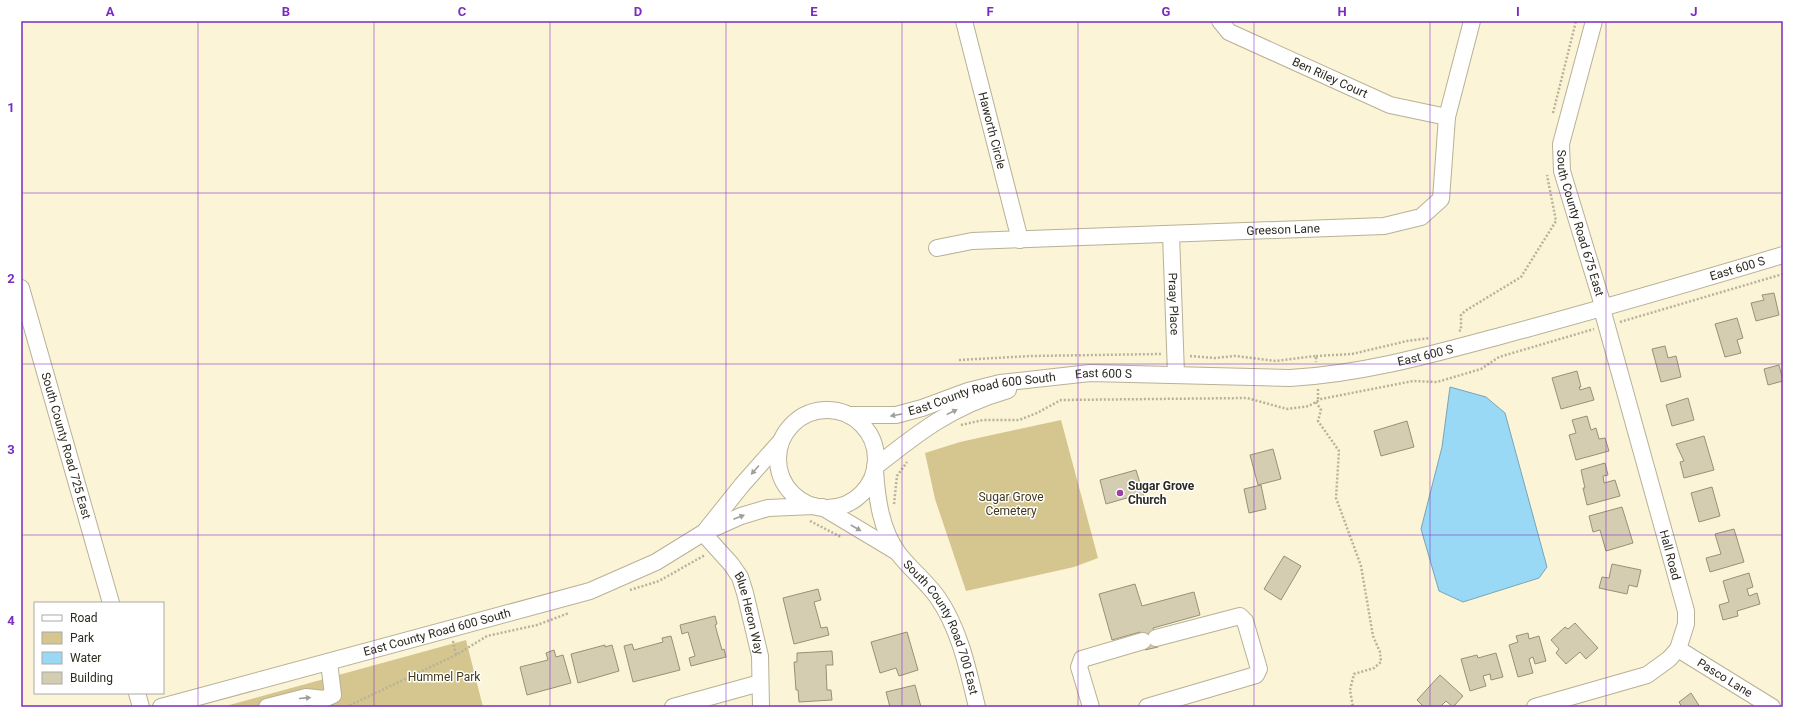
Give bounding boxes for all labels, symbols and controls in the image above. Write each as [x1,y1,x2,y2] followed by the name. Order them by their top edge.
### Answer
[106,4,115,19] text: A
[282,4,290,19] text: B
[458,4,467,19] text: C
[634,4,642,19] text: D
[810,4,818,19] text: E
[986,4,994,19] text: F
[1162,4,1171,19] text: G
[1337,4,1347,19] text: H
[1516,4,1520,19] text: I
[1690,4,1698,19] text: J
[1290,55,1370,101] street label: Ben Riley Court
[975,90,1009,171] street label: Haworth Circle
[7,100,15,115] text: 1
[1554,149,1607,298] street label: South County Road 675 East
[1246,221,1320,238] street label: Greeson Lane
[1708,254,1767,283] street label: East 600 S
[7,271,15,286] text: 2
[1165,272,1182,336] street label: Praay Place
[1396,342,1455,369] street label: East 600 S
[1074,366,1132,382] street label: East 600 S
[907,370,1056,418] street label: East County Road 600 South
[38,371,94,521] street label: South County Road 725 East
[947,409,958,416] one-way arrow
[890,412,902,418] one-way arrow
[7,442,15,457] text: 3
[750,465,759,476] one-way arrow
[1128,479,1195,507] place label: Sugar Grove Church
[1115,488,1125,498] marker: Sugar Grove Church
[978,490,1044,518] park label: Sugar Grove Cemetery
[734,514,745,520] one-way arrow
[850,524,862,531] one-way arrow
[1657,528,1683,582] street label: Hall Road
[900,557,981,696] street label: South County Road 700 East
[732,569,766,656] street label: Blue Heron Way
[34,602,164,694] legend
[362,606,512,659] street label: East County Road 600 South
[70,611,98,625] text: Road
[7,613,15,628] text: 4
[70,631,95,645] text: Park
[70,651,101,665] text: Water
[1695,656,1755,700] street label: Pasco Lane
[408,670,481,684] park label: Hummel Park
[70,671,113,685] text: Building
[299,695,311,702] one-way arrow

